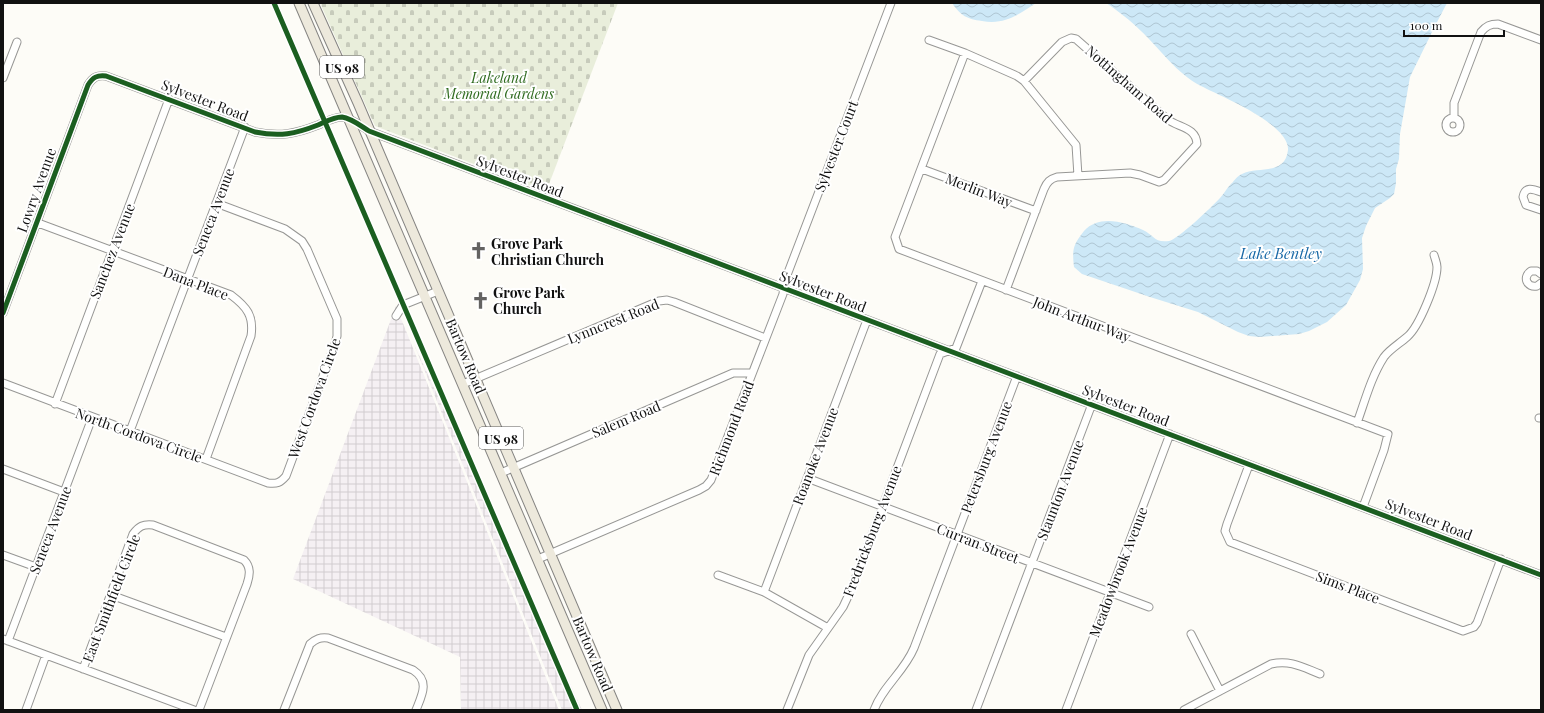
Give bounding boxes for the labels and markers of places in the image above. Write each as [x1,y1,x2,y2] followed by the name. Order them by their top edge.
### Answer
[491,234,604,269] place label: Grove Park Christian Church
[468,241,488,261] church icon: Grove Park Christian Church
[493,283,566,318] place label: Grove Park Church
[470,290,490,310] church icon: Grove Park Church

